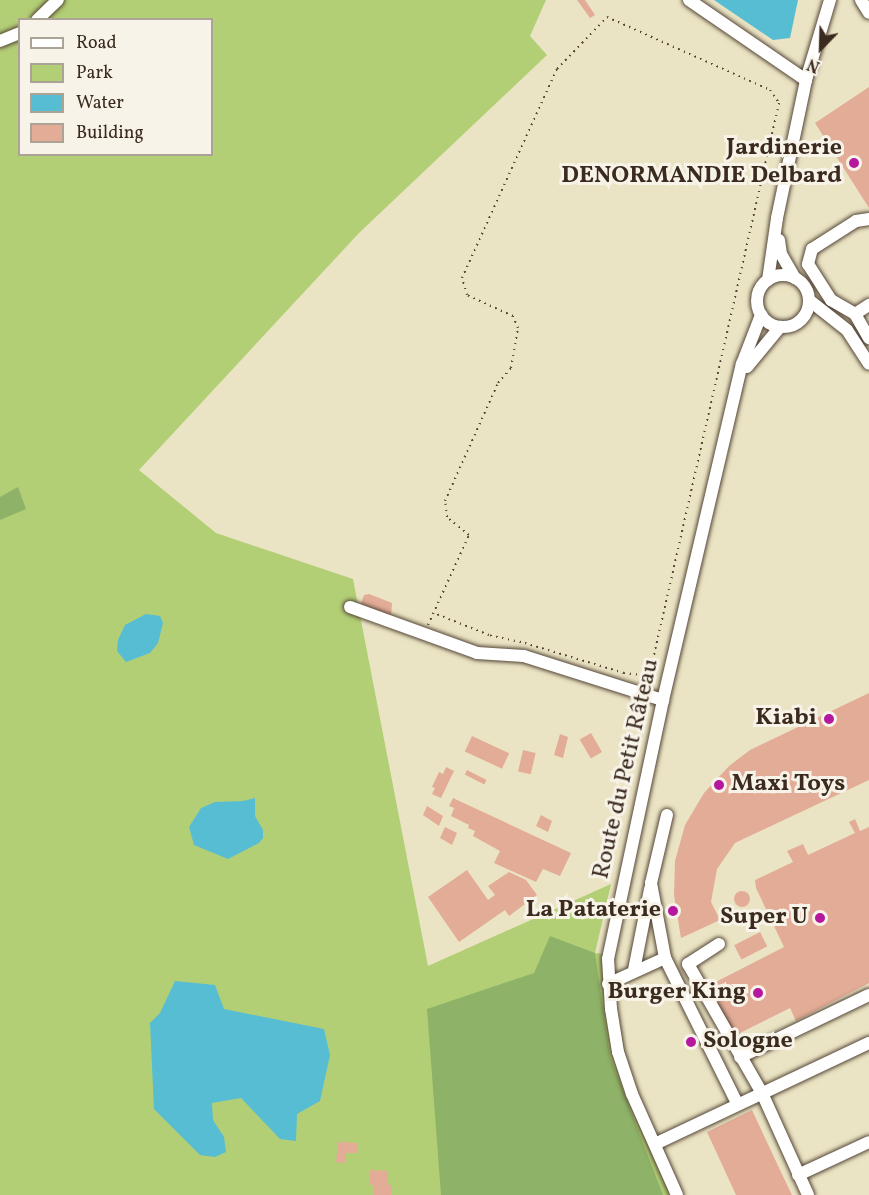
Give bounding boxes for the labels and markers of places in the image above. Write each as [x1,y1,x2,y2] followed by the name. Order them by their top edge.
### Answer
[561,135,842,191] place label: Jardinerie DENORMANDIE Delbard
[847,156,861,170] marker: Jardinerie DENORMANDIE Delbard
[755,705,817,733] place label: Kiabi
[822,712,836,726] marker: Kiabi
[731,771,846,799] place label: Maxi Toys
[712,778,726,792] marker: Maxi Toys
[526,897,661,925] place label: La Pataterie
[666,904,680,918] marker: La Pataterie
[720,904,808,932] place label: Super U
[813,911,827,925] marker: Super U
[607,979,746,1007] place label: Burger King
[751,986,765,1000] marker: Burger King
[703,1028,793,1056] place label: Sologne
[684,1035,698,1049] marker: Sologne

